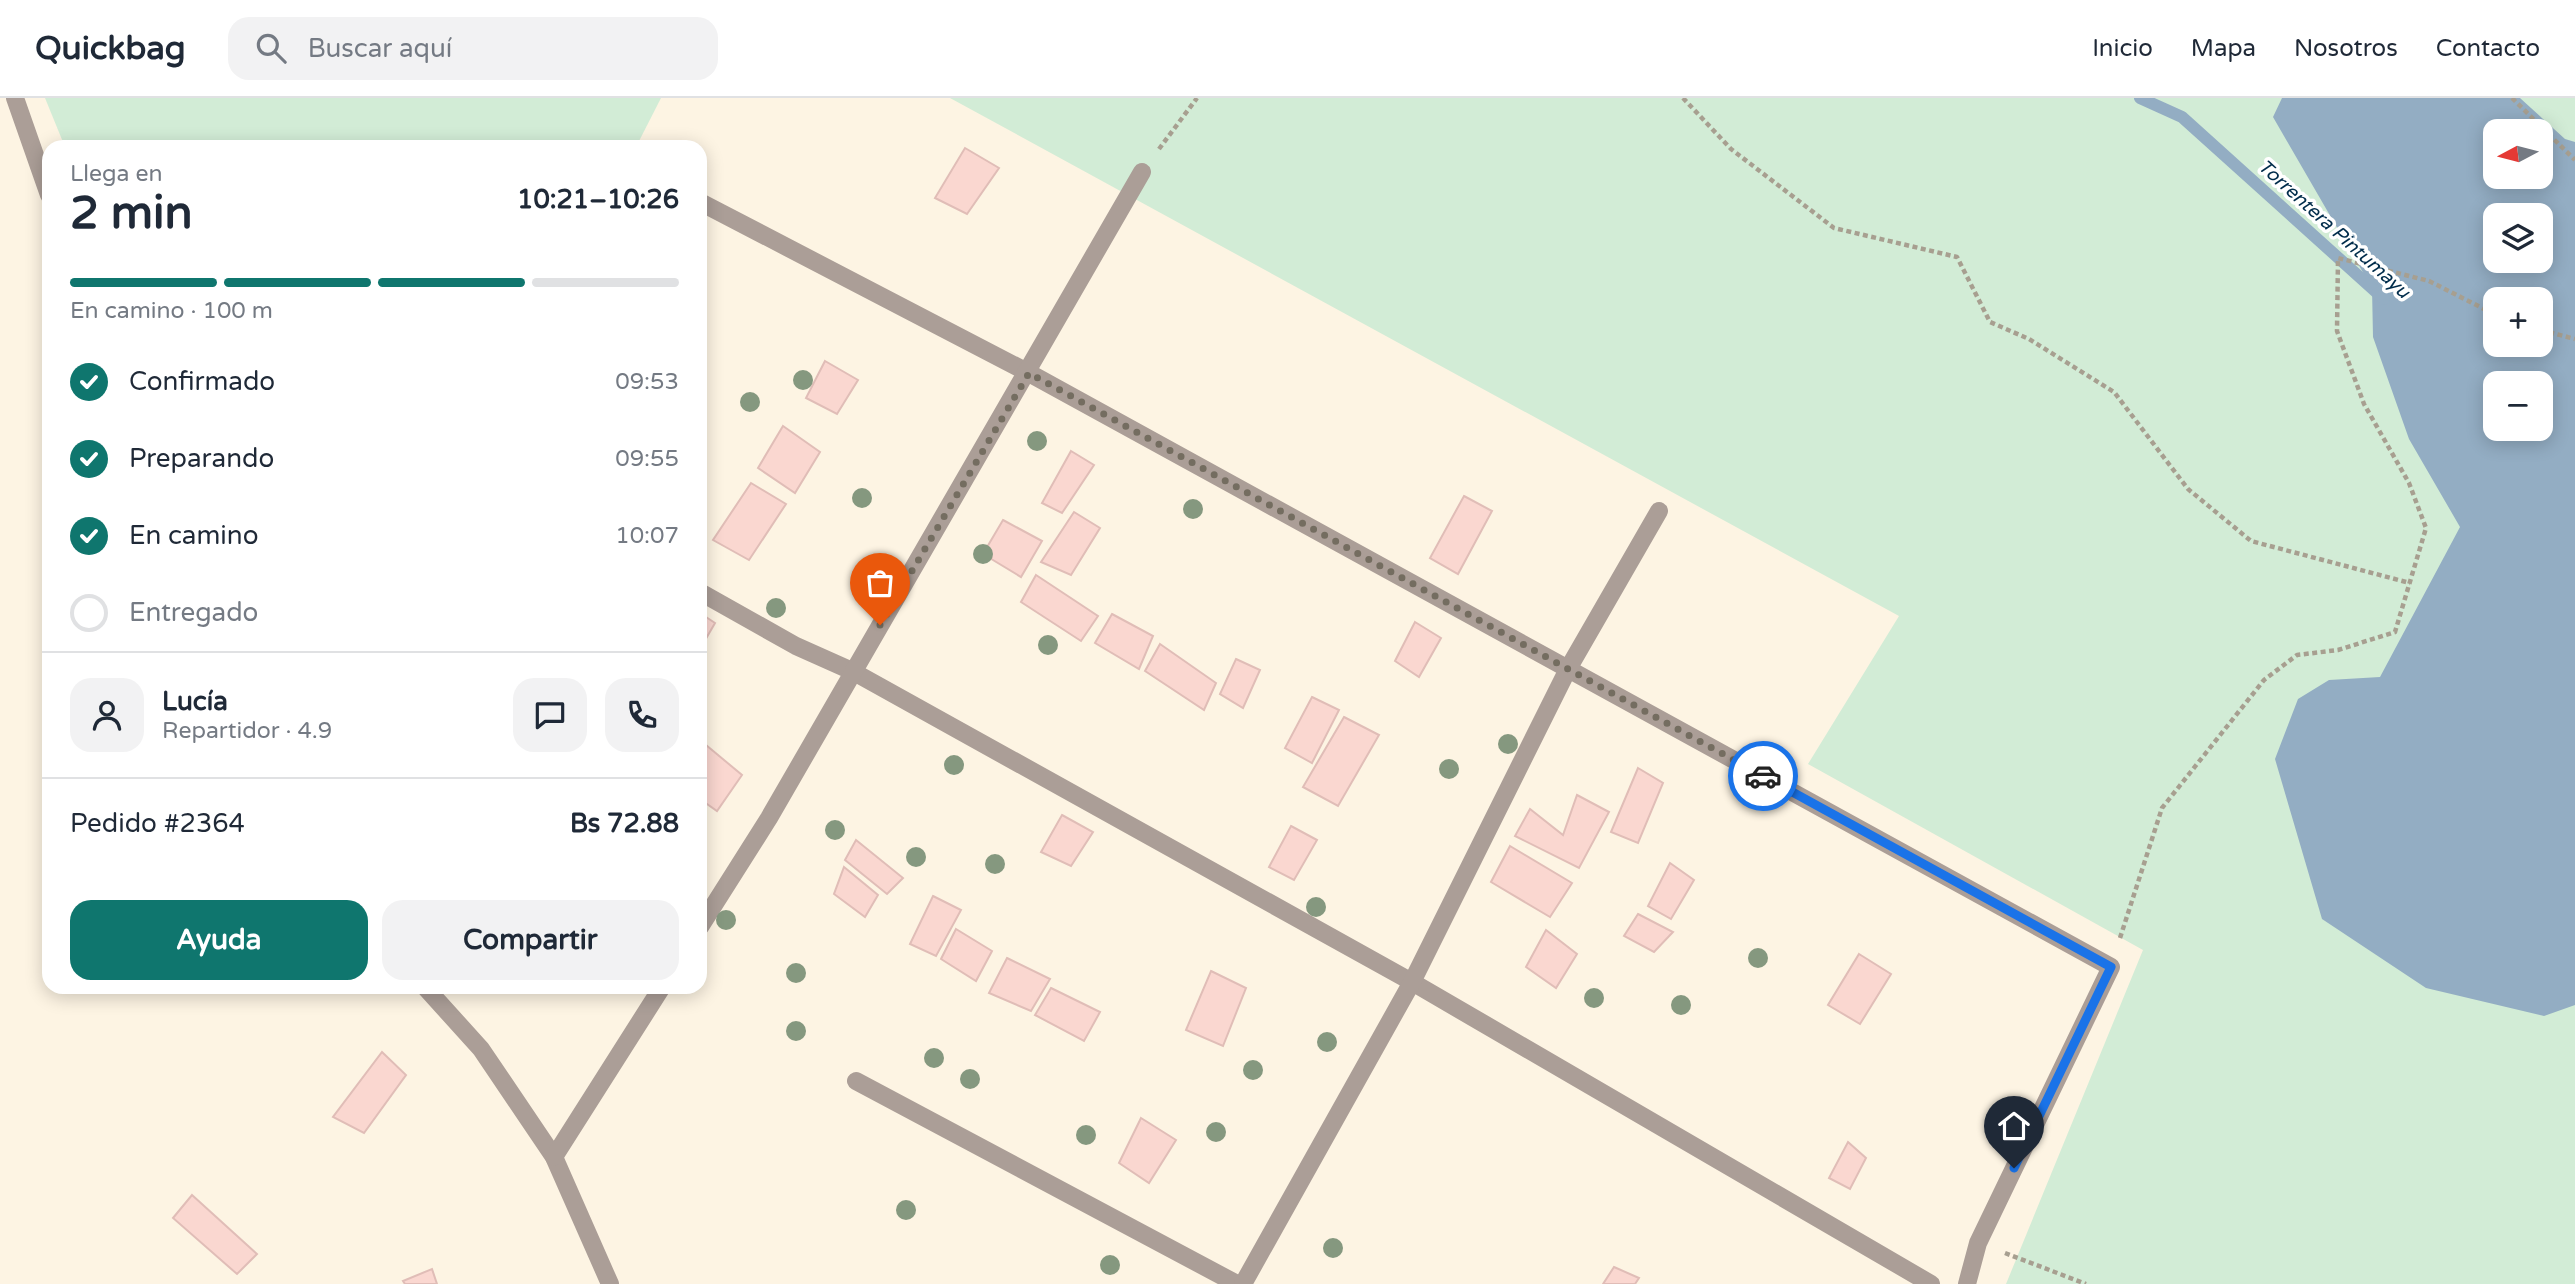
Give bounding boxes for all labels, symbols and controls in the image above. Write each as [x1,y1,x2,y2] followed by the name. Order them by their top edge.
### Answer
[228,17,718,80] search box
[35,29,186,68] text: Quickbag
[252,29,290,67] icon: search
[308,33,452,64] text: Buscar aquí
[2092,34,2153,63] text: Inicio
[2191,34,2256,63] text: Mapa
[2294,34,2398,63] text: Nosotros
[2436,34,2540,63] text: Contacto
[2483,119,2553,189] north arrow
[2483,119,2553,441] map controls
[2254,155,2415,304] water label: Torrentera Pintumayu
[70,160,162,188] text: Llega en
[517,184,679,215] text: 10:21–10:26
[70,186,193,241] text: 2 min
[2483,203,2553,273] button: layers
[2483,287,2553,357] button: +
[70,297,273,325] text: En camino · 100 m
[70,363,108,401] icon: check
[129,366,275,397] text: Confirmado
[615,368,679,396] text: 09:53
[2483,371,2553,441] button: −
[70,440,108,478] icon: check
[129,443,274,474] text: Preparando
[615,445,679,473] text: 09:55
[70,517,108,555] icon: check
[129,520,258,551] text: En camino
[615,522,679,550] text: 10:07
[850,553,910,625] pin
[861,564,899,602] icon: bag
[129,597,258,628] text: Entregado
[70,678,144,752] button: person
[513,678,587,752] button: chat
[605,678,679,752] button: phone
[162,686,228,717] text: Lucía
[162,717,332,745] text: Repartidor · 4.9
[1728,741,1798,811] courier
[1744,757,1782,795] icon: car
[70,808,245,839] text: Pedido #2364
[570,808,679,839] text: Bs 72.88
[70,900,368,980] button: Ayuda
[382,900,679,980] button: Compartir
[1984,1096,2044,1168] pin
[1995,1107,2033,1145] icon: home

